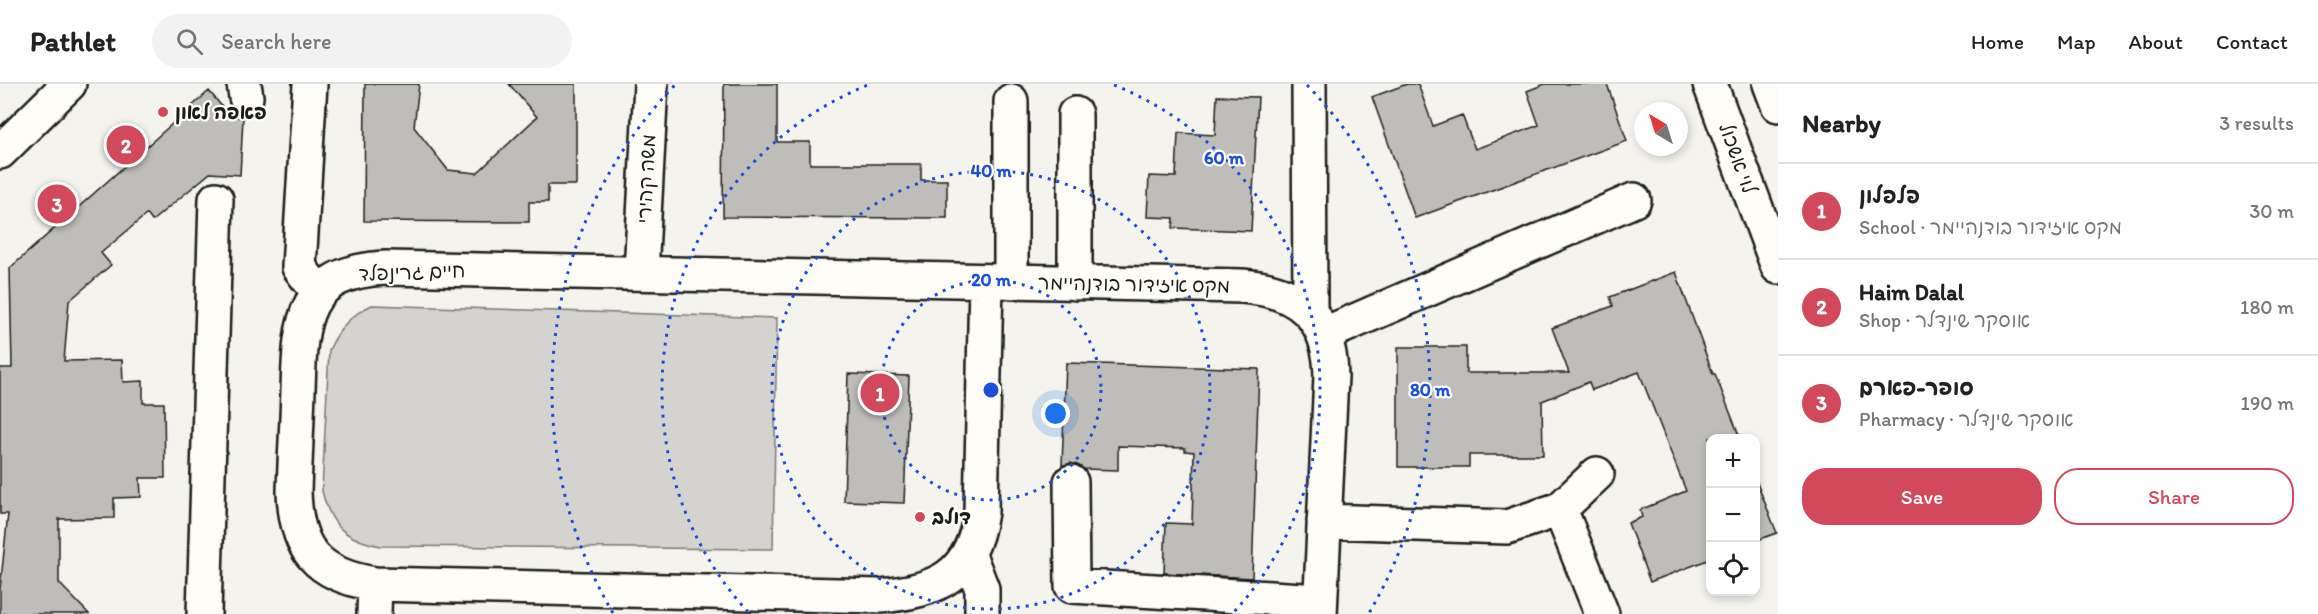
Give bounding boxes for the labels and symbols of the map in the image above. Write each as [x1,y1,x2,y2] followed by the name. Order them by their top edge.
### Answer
[175,100,267,125] place label: פאפה לאון
[1634,102,1688,156] north arrow
[156,105,170,119] marker: פאפה לאון
[1714,119,1762,198] street label: לוי אשכול
[106,122,146,168] pin: 2
[632,134,661,224] street label: משה קהירי
[1204,147,1245,169] text: 60 m
[970,160,1012,182] text: 40 m
[38,182,76,226] pin: 3
[358,258,466,286] street label: חיים גרינפלד
[971,269,1012,291] text: 20 m
[1038,270,1230,298] street label: מקס איזידור בודנהיימר
[860,370,900,416] pin: 1
[1410,379,1451,401] text: 80 m
[981,380,1001,400] centre of rings
[1041,399,1070,428] your location
[931,505,971,529] place label: דולב
[913,510,927,524] marker: דולב

